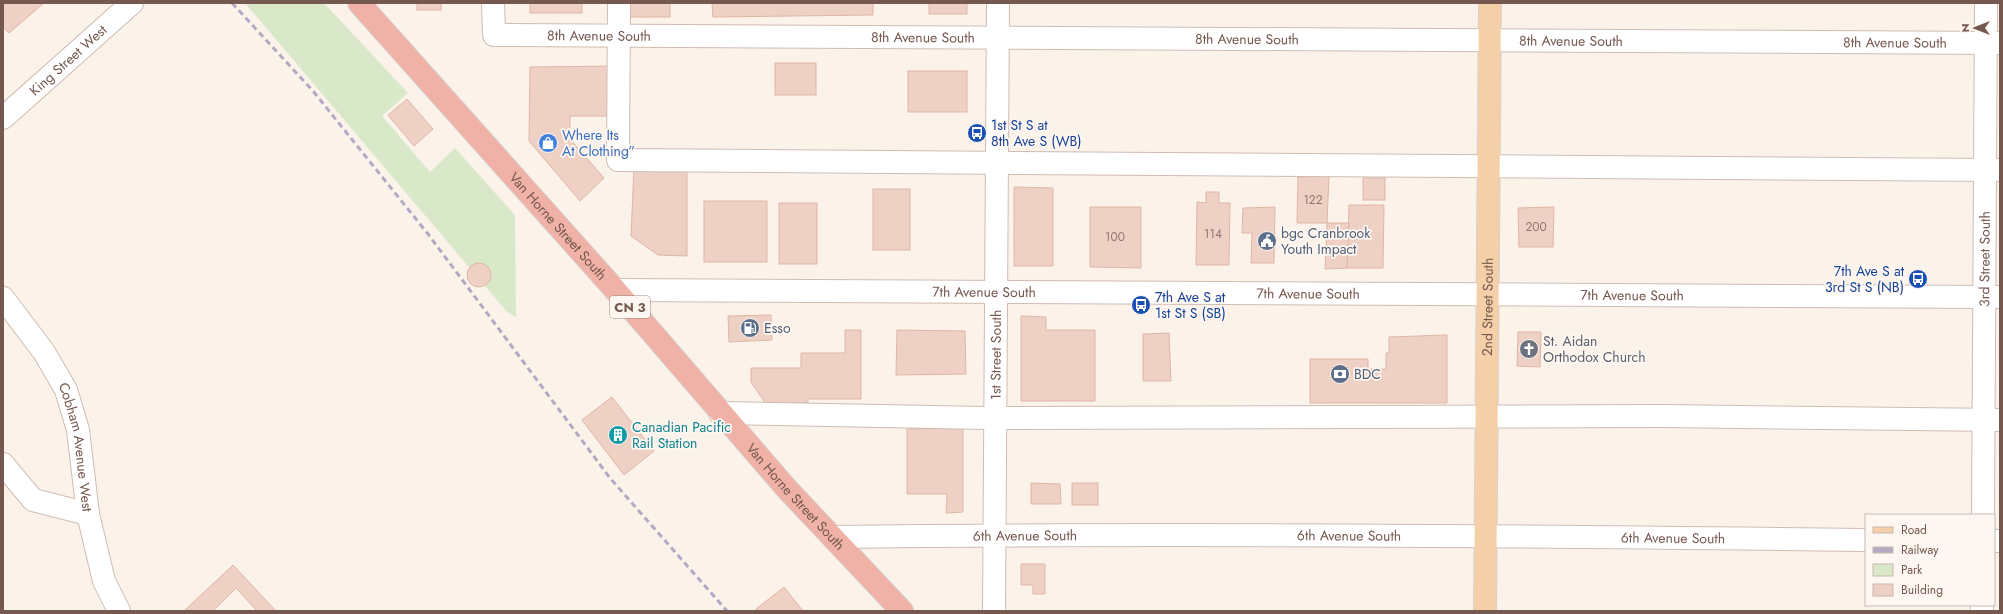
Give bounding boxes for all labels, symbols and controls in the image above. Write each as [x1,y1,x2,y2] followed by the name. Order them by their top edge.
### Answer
[1955,8,1995,48] north arrow
[25,20,112,100] street label: King Street West
[1957,24,1973,32] text: N
[547,25,651,46] street label: 8th Avenue South
[871,27,975,48] street label: 8th Avenue South
[1195,29,1299,49] street label: 8th Avenue South
[1519,30,1623,51] street label: 8th Avenue South
[1843,32,1947,53] street label: 8th Avenue South
[991,115,1082,151] place label: 1st St S at 8th Ave S (WB)
[966,122,988,144] bus stop icon: 1st St S at 8th Ave S (WB)
[562,125,635,161] place label: Where Its At Clothing”
[537,132,559,154] shop icon: Where Its At Clothing”
[505,168,612,284] street label: Van Horne Street South
[1303,191,1323,209] house number: 122
[1974,211,1995,307] street label: 3rd Street South
[1525,218,1547,236] house number: 200
[1281,223,1371,259] place label: bgc Cranbrook Youth Impact
[1204,225,1222,243] house number: 114
[1105,228,1125,246] house number: 100
[1256,230,1278,252] public building icon: bgc Cranbrook Youth Impact
[1477,258,1498,356] street label: 2nd Street South
[1825,261,1905,297] place label: 7th Ave S at 3rd St S (NB)
[1907,268,1929,290] bus stop icon: 7th Ave S at 3rd St S (NB)
[932,282,1036,302] street label: 7th Avenue South
[1256,283,1360,304] street label: 7th Avenue South
[1580,285,1684,305] street label: 7th Avenue South
[1155,287,1226,323] place label: 7th Ave S at 1st St S (SB)
[1130,294,1152,316] bus stop icon: 7th Ave S at 1st St S (SB)
[610,296,650,318] road number: CN 3
[985,310,1006,400] street label: 1st Street South
[739,317,761,339] fuel station icon: Esso
[764,318,791,338] place label: Esso
[1543,331,1646,367] place label: St. Aidan Orthodox Church
[1518,338,1540,360] church icon: St. Aidan Orthodox Church
[1329,363,1351,385] bank icon: BDC
[1354,364,1381,384] place label: BDC
[54,379,98,513] street label: Cobham Avenue West
[632,417,731,453] place label: Canadian Pacific Rail Station
[607,424,629,446] building icon: Canadian Pacific Rail Station
[742,439,850,555] street label: Van Horne Street South
[1865,514,1995,606] legend
[1901,521,1927,539] text: Road
[973,525,1077,546] street label: 6th Avenue South
[1297,525,1401,546] street label: 6th Avenue South
[1621,527,1725,548] street label: 6th Avenue South
[1901,541,1939,559] text: Railway
[1901,561,1923,579] text: Park
[1901,581,1943,599] text: Building

